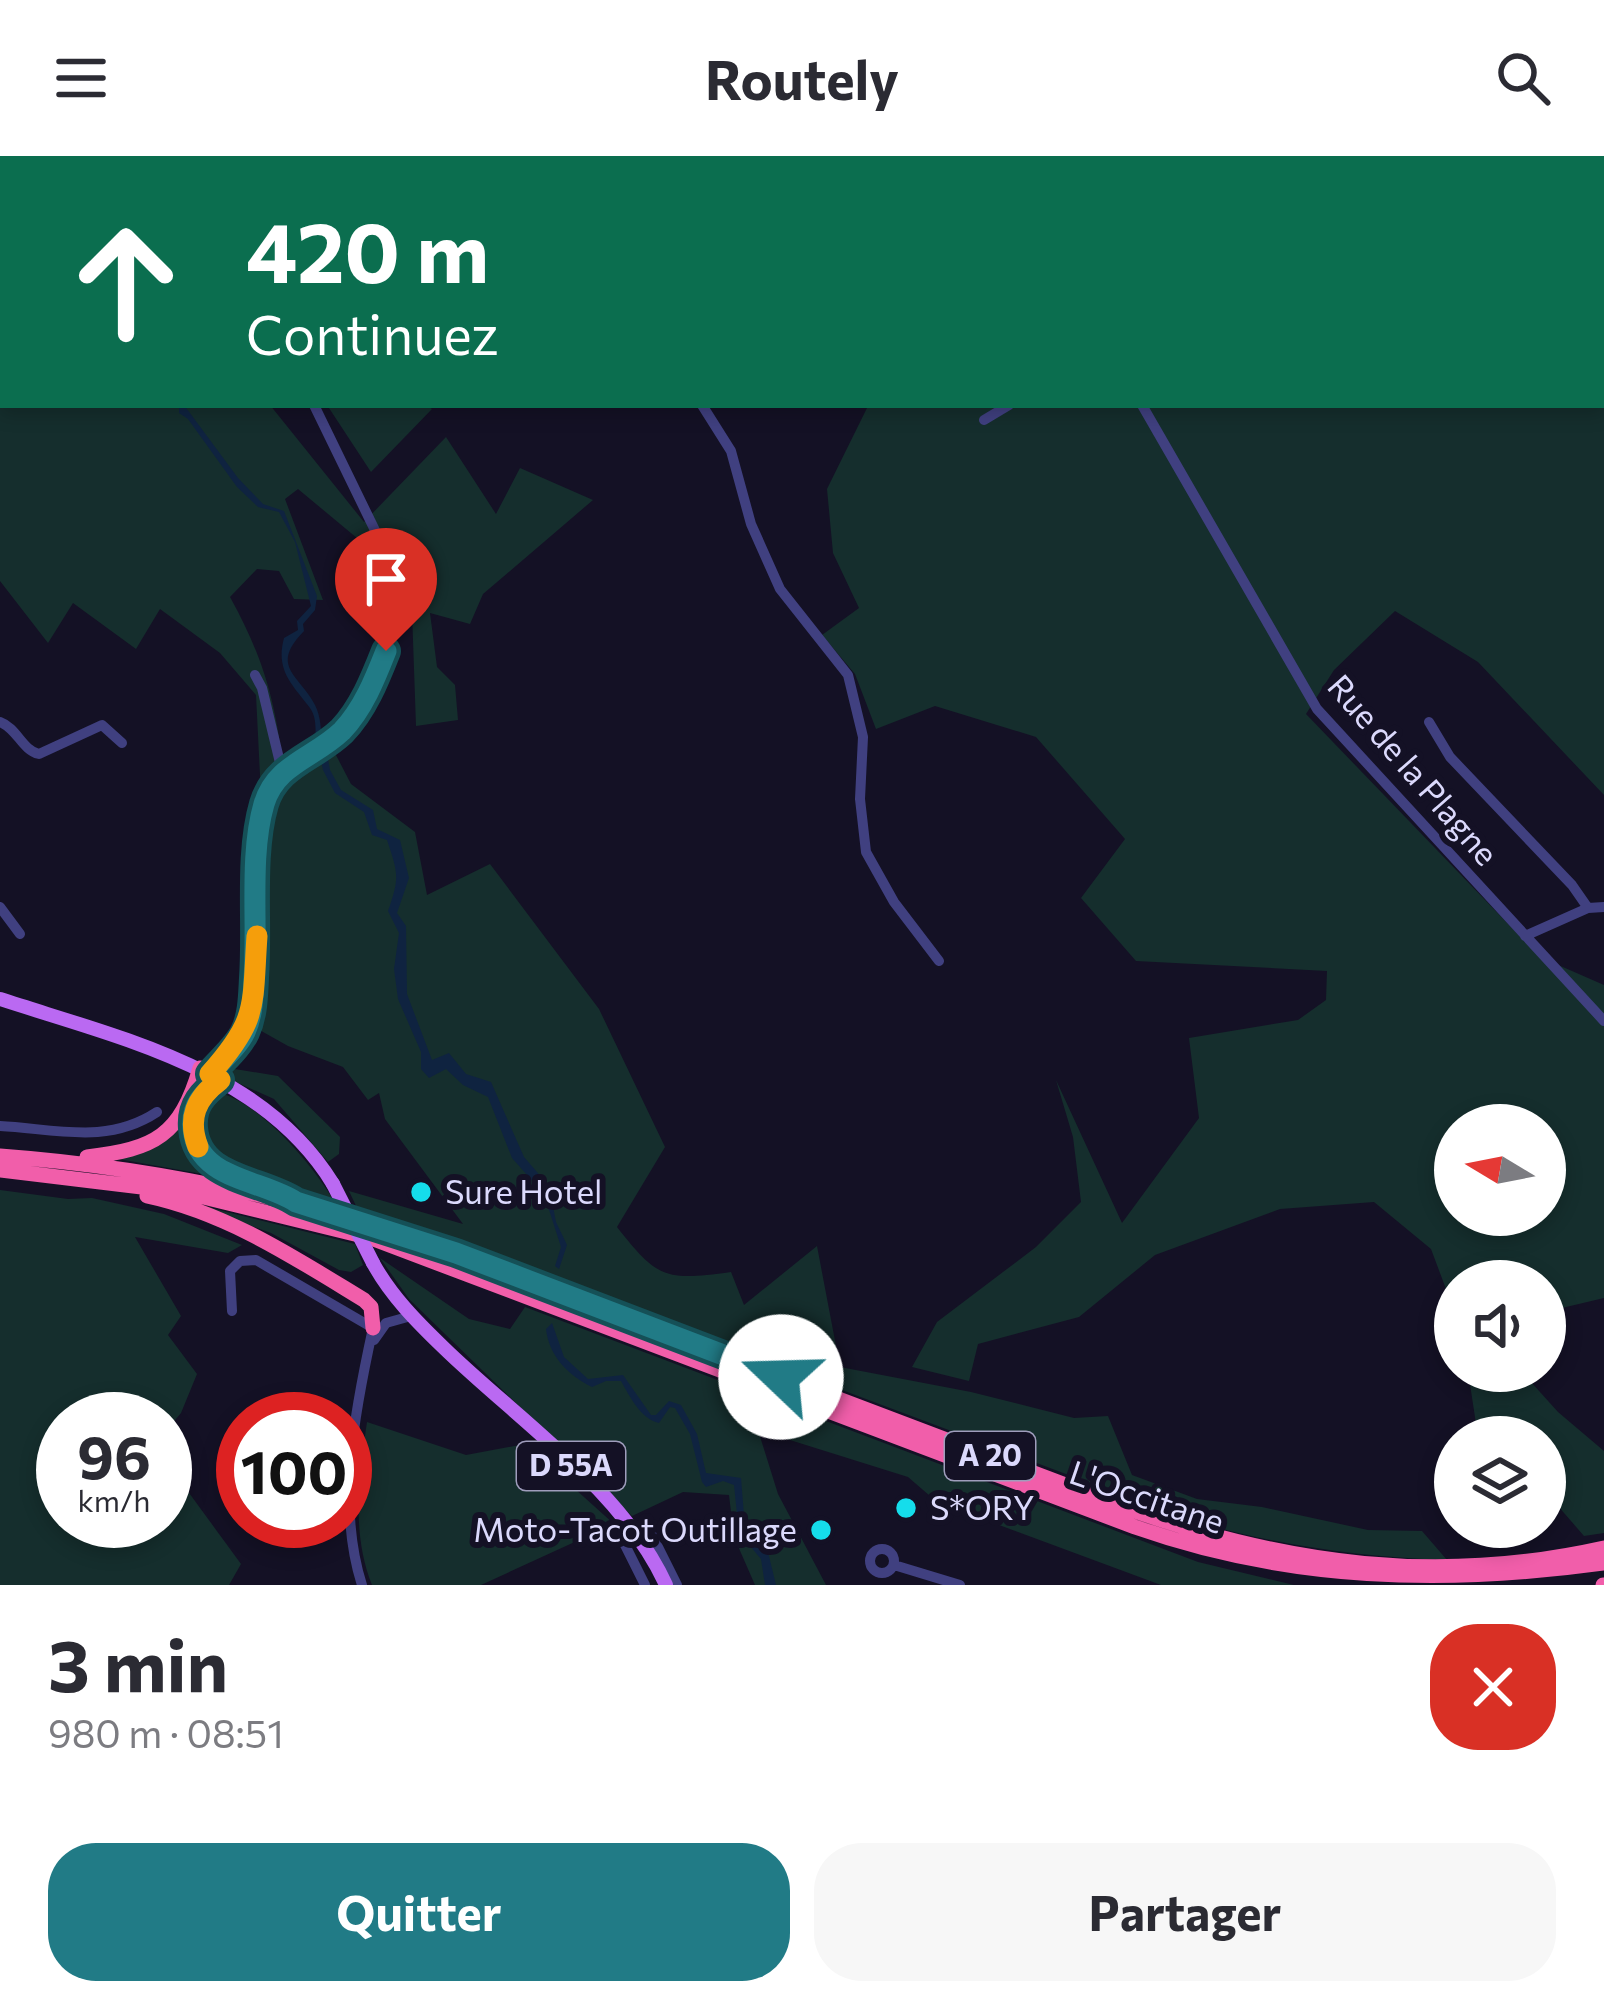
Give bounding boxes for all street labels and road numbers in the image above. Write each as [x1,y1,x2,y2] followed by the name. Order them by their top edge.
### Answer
[1320,665,1508,873] street label: Rue de la Plagne
[945,1432,1035,1480] road number: A 20
[517,1442,625,1490] road number: D 55A
[1065,1450,1230,1541] street label: L'Occitane

